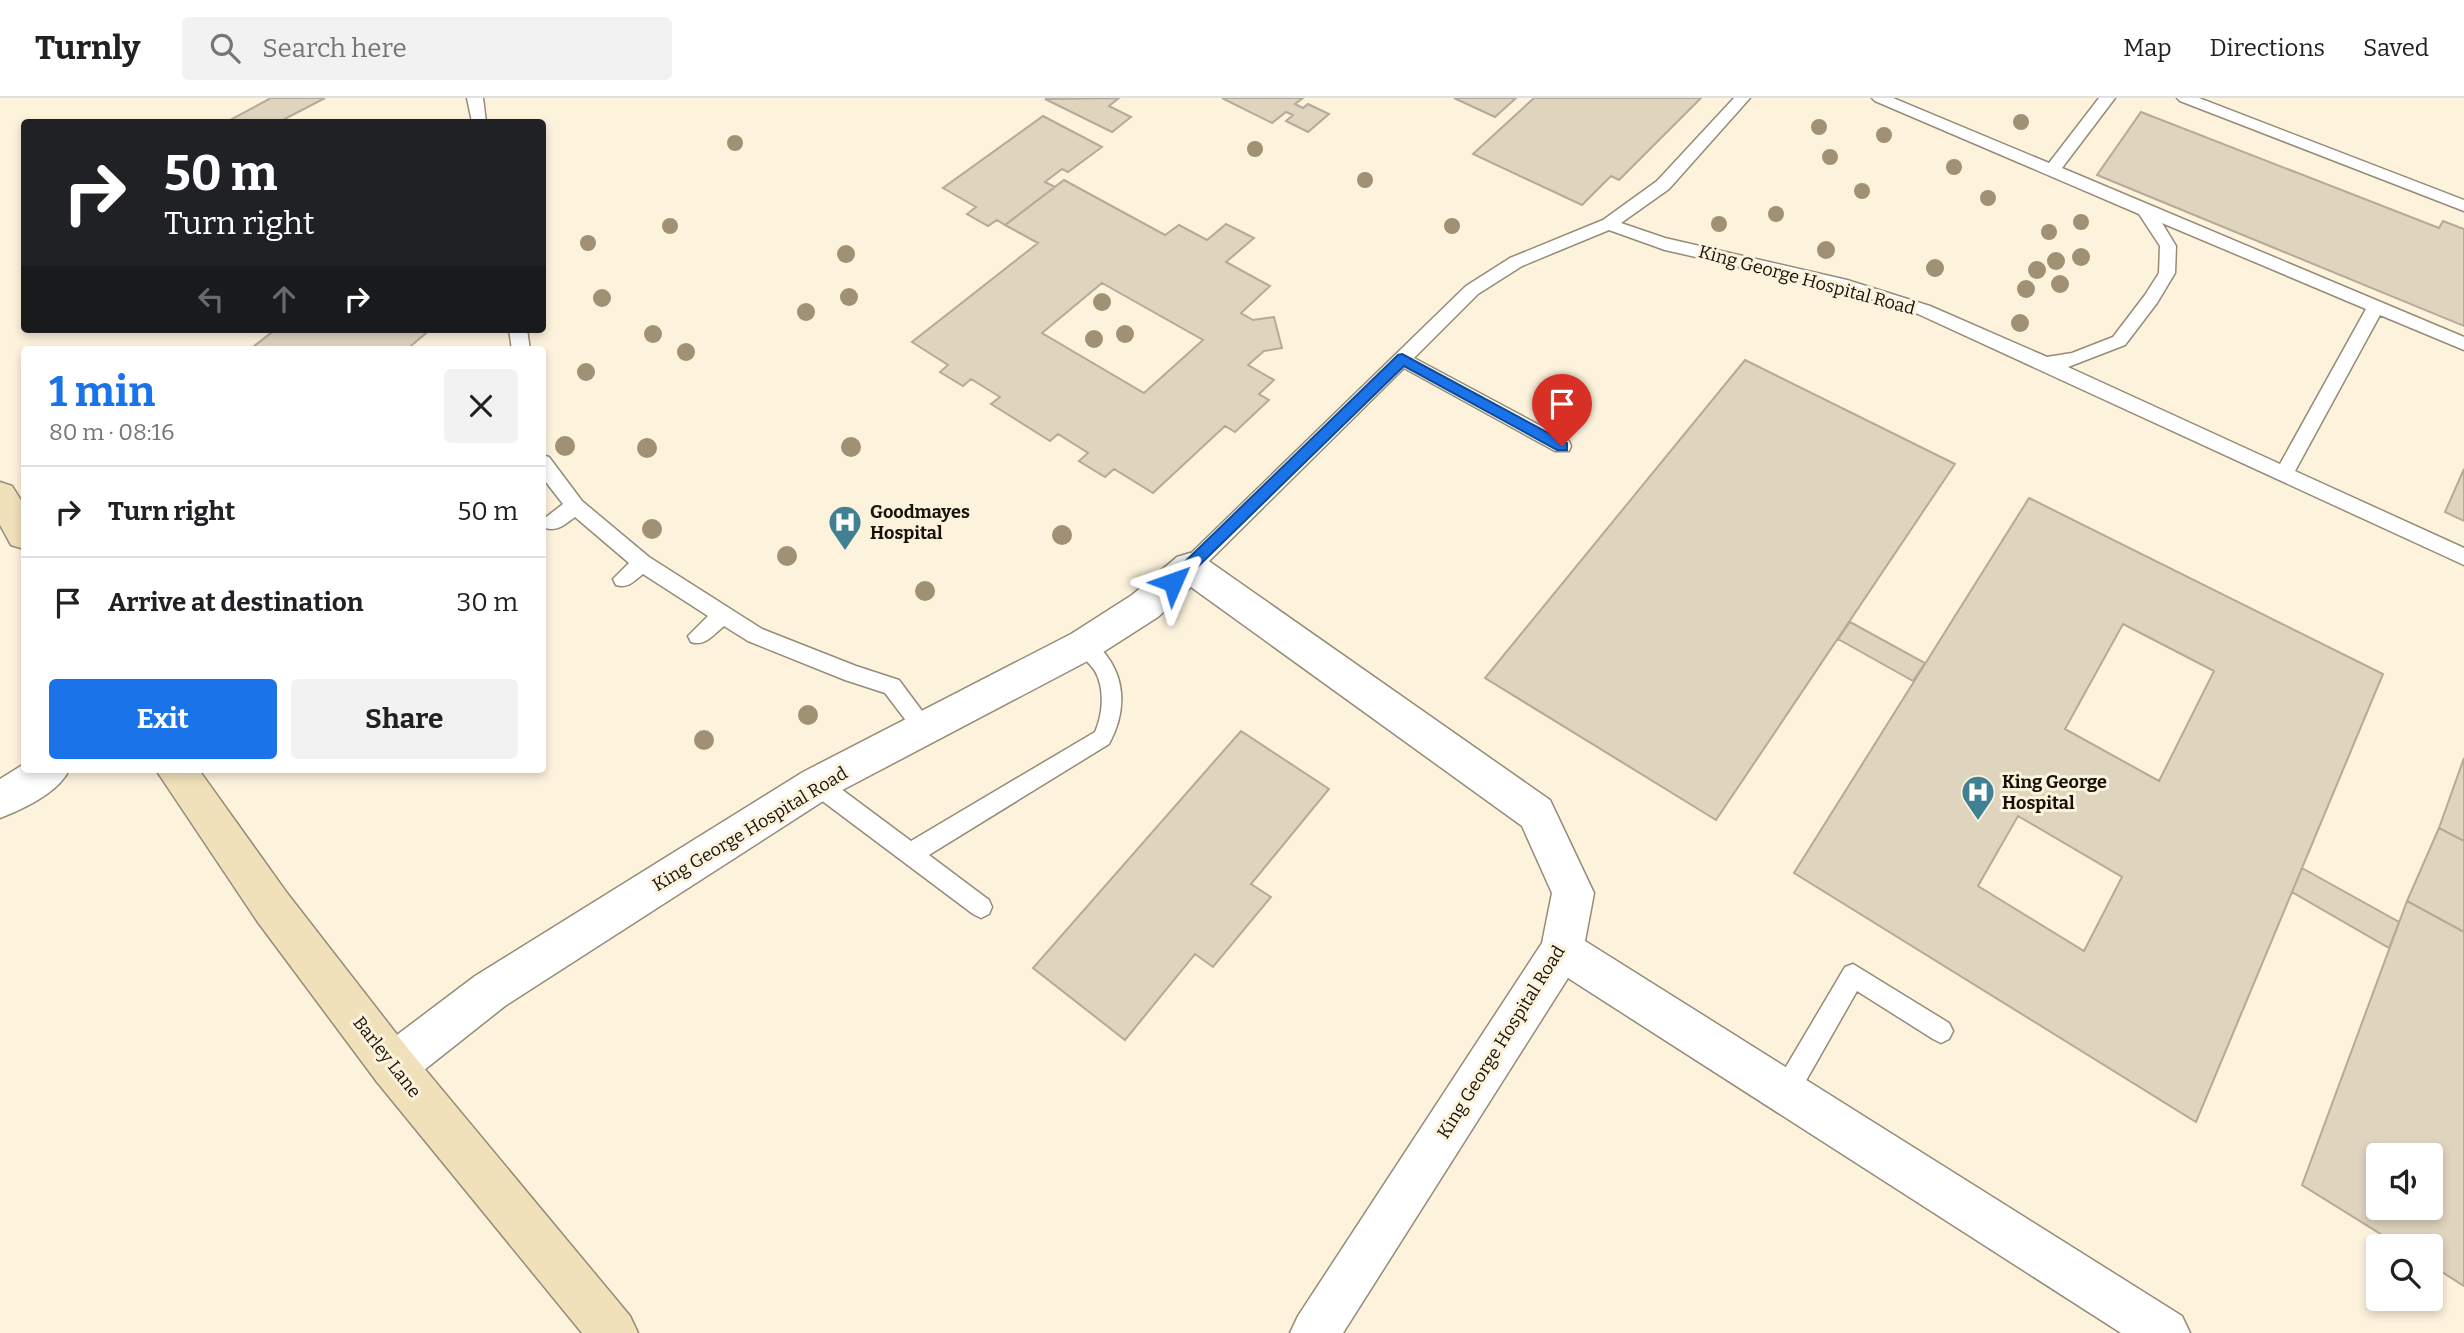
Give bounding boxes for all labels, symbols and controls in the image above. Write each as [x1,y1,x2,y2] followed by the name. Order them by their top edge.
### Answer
[182,17,672,80] search box
[35,28,140,68] text: Turnly
[206,29,244,67] icon: search
[262,33,407,64] text: Search here
[2123,34,2172,62] text: Map
[2210,34,2325,62] text: Directions
[2363,34,2429,62] text: Saved
[164,144,277,203] text: 50 m
[49,147,140,238] icon: right
[164,204,315,242] text: Turn right
[1696,240,1918,320] street label: King George Hospital Road
[192,280,230,318] icon: left
[265,280,303,318] icon: ahead
[338,280,376,318] icon: right
[49,367,155,417] text: 1 min
[444,369,518,443] button: close
[1532,374,1592,446] pin
[1543,385,1581,423] icon: arrive
[49,418,174,446] text: 80 m · 08:16
[49,493,87,531] icon: right
[108,496,235,527] text: Turn right
[457,496,518,527] text: 50 m
[870,501,970,544] place label: Goodmayes Hospital
[826,503,864,552] hospital icon: Goodmayes Hospital
[1136,545,1210,619] position arrow
[49,584,87,622] icon: arrive
[108,587,363,618] text: Arrive at destination
[457,587,518,618] text: 30 m
[49,679,277,759] button: Exit
[291,679,518,759] button: Share
[649,762,852,896] street label: King George Hospital Road
[2002,771,2107,814] place label: King George Hospital
[1959,773,1997,822] hospital icon: King George Hospital
[1432,941,1570,1143] street label: King George Hospital Road
[348,1012,426,1102] street label: Barley Lane
[2366,1143,2443,1311] map controls
[2366,1143,2443,1220] button: sound
[2366,1234,2443,1311] button: search

